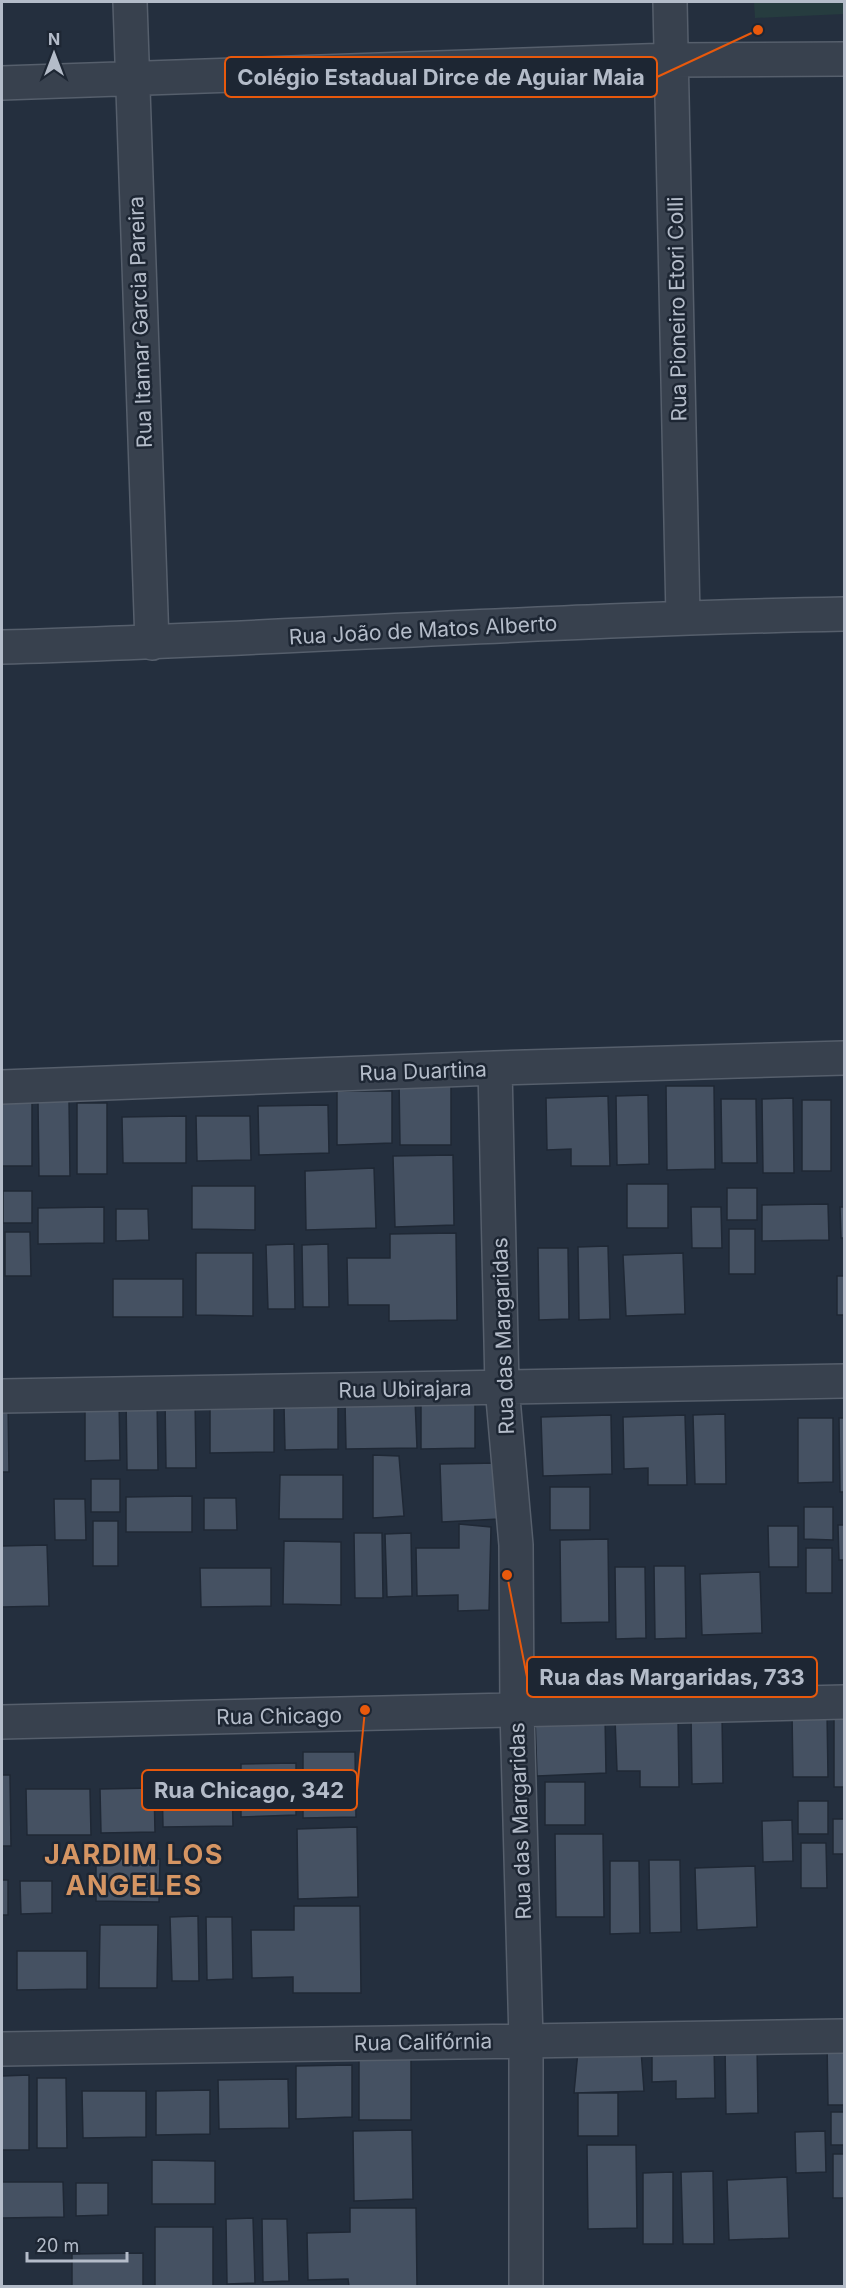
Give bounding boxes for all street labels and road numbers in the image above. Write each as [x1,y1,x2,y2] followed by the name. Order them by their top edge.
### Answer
[123,196,157,448] street label: Rua Itamar Garcia Pareira
[663,196,691,422] street label: Rua Pioneiro Etori Colli
[288,610,558,650] street label: Rua João de Matos Alberto
[359,1056,487,1086] street label: Rua Duartina
[487,1237,519,1435] street label: Rua das Margaridas
[338,1375,472,1403] street label: Rua Ubirajara
[216,1702,342,1730] street label: Rua Chicago
[504,1722,536,1920] street label: Rua das Margaridas
[354,2028,492,2056] street label: Rua Califórnia

